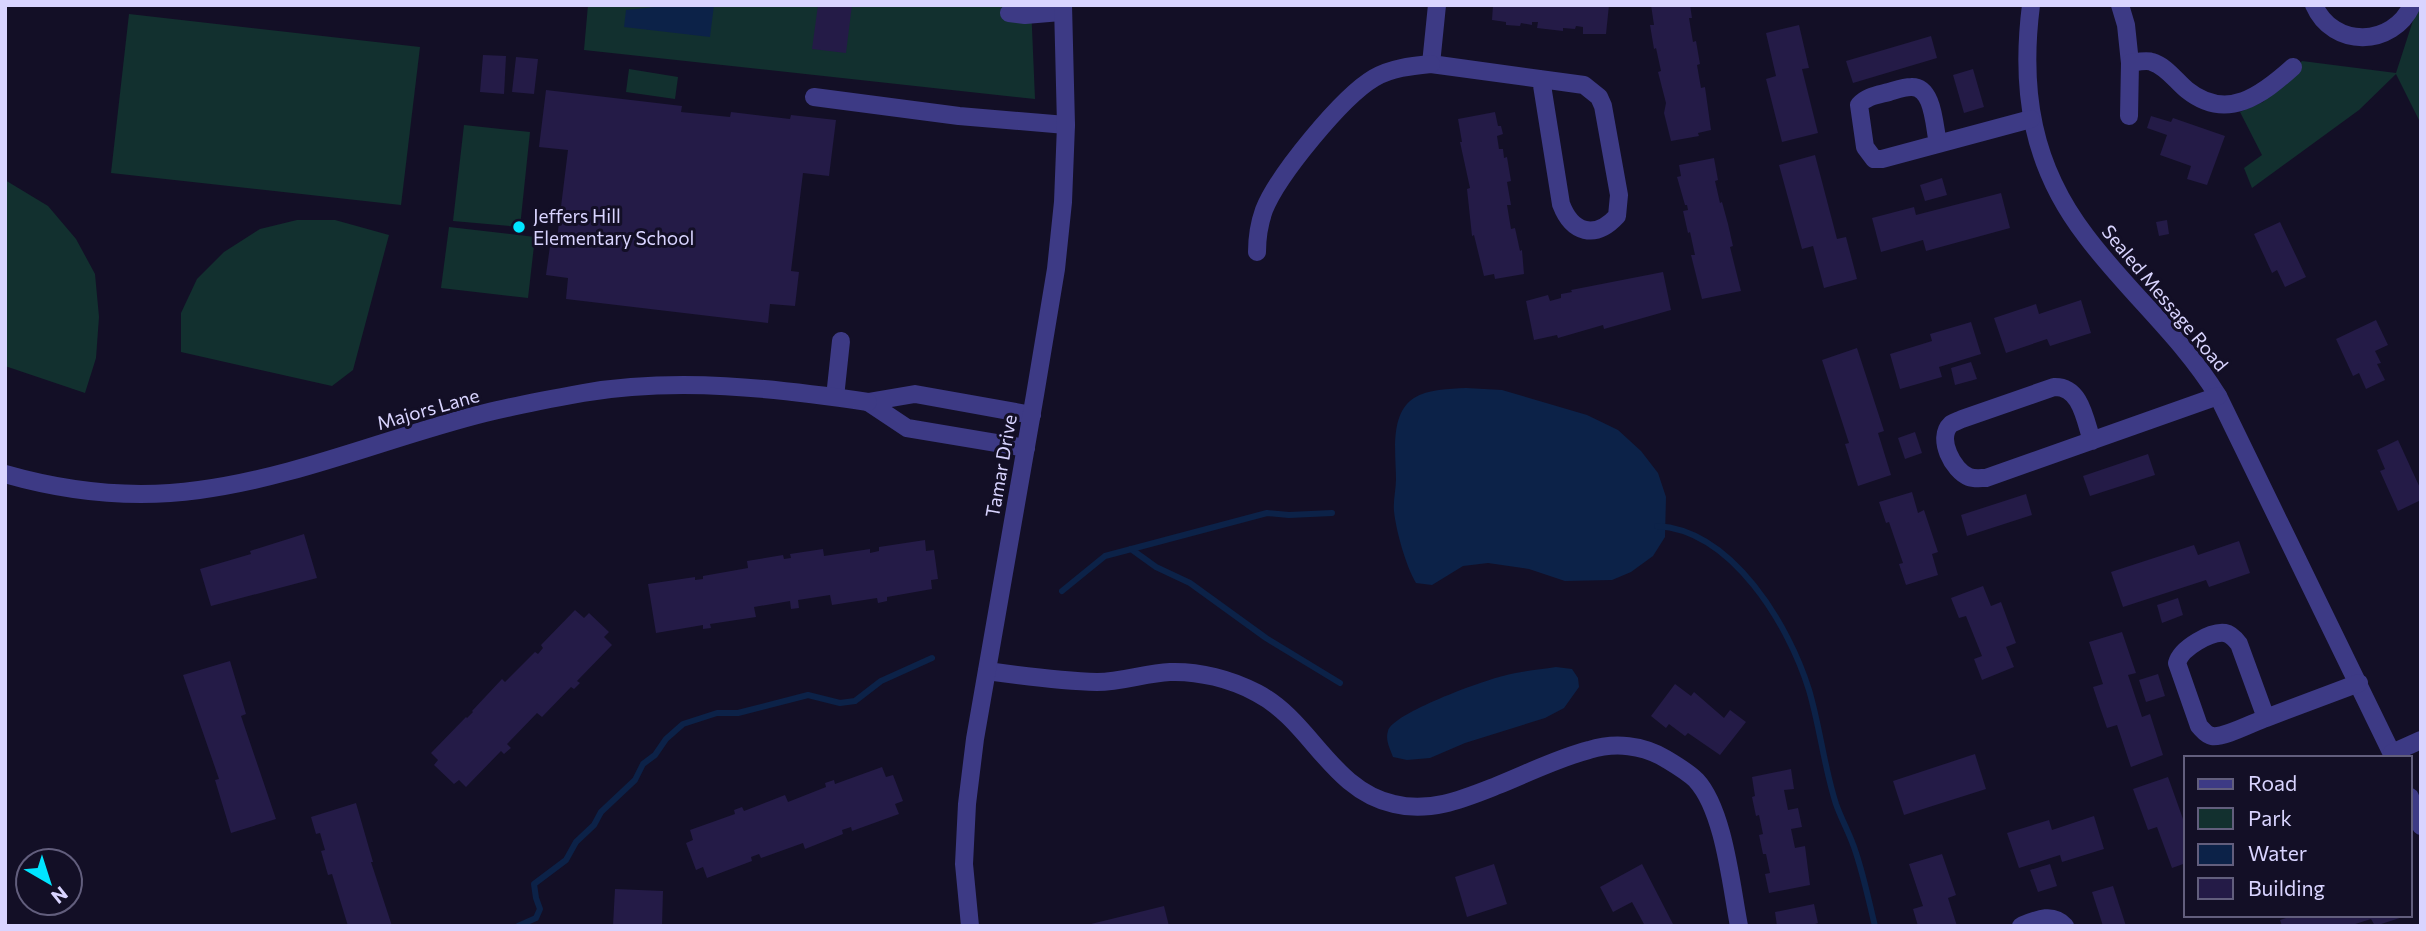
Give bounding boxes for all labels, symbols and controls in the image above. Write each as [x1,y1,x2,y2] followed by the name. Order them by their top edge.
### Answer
[533,204,694,249] place label: Jeffers Hill Elementary School
[511,219,527,235] marker: Jeffers Hill Elementary School
[2097,220,2233,376] street label: Sealed Message Road
[374,383,482,434] street label: Majors Lane
[980,413,1021,519] street label: Tamar Drive
[2184,756,2412,917] legend
[2248,770,2297,795] text: Road
[2248,805,2292,830] text: Park
[2248,840,2307,865] text: Water
[14,847,84,917] north arrow
[2248,875,2325,900] text: Building
[47,882,73,909] text: N

